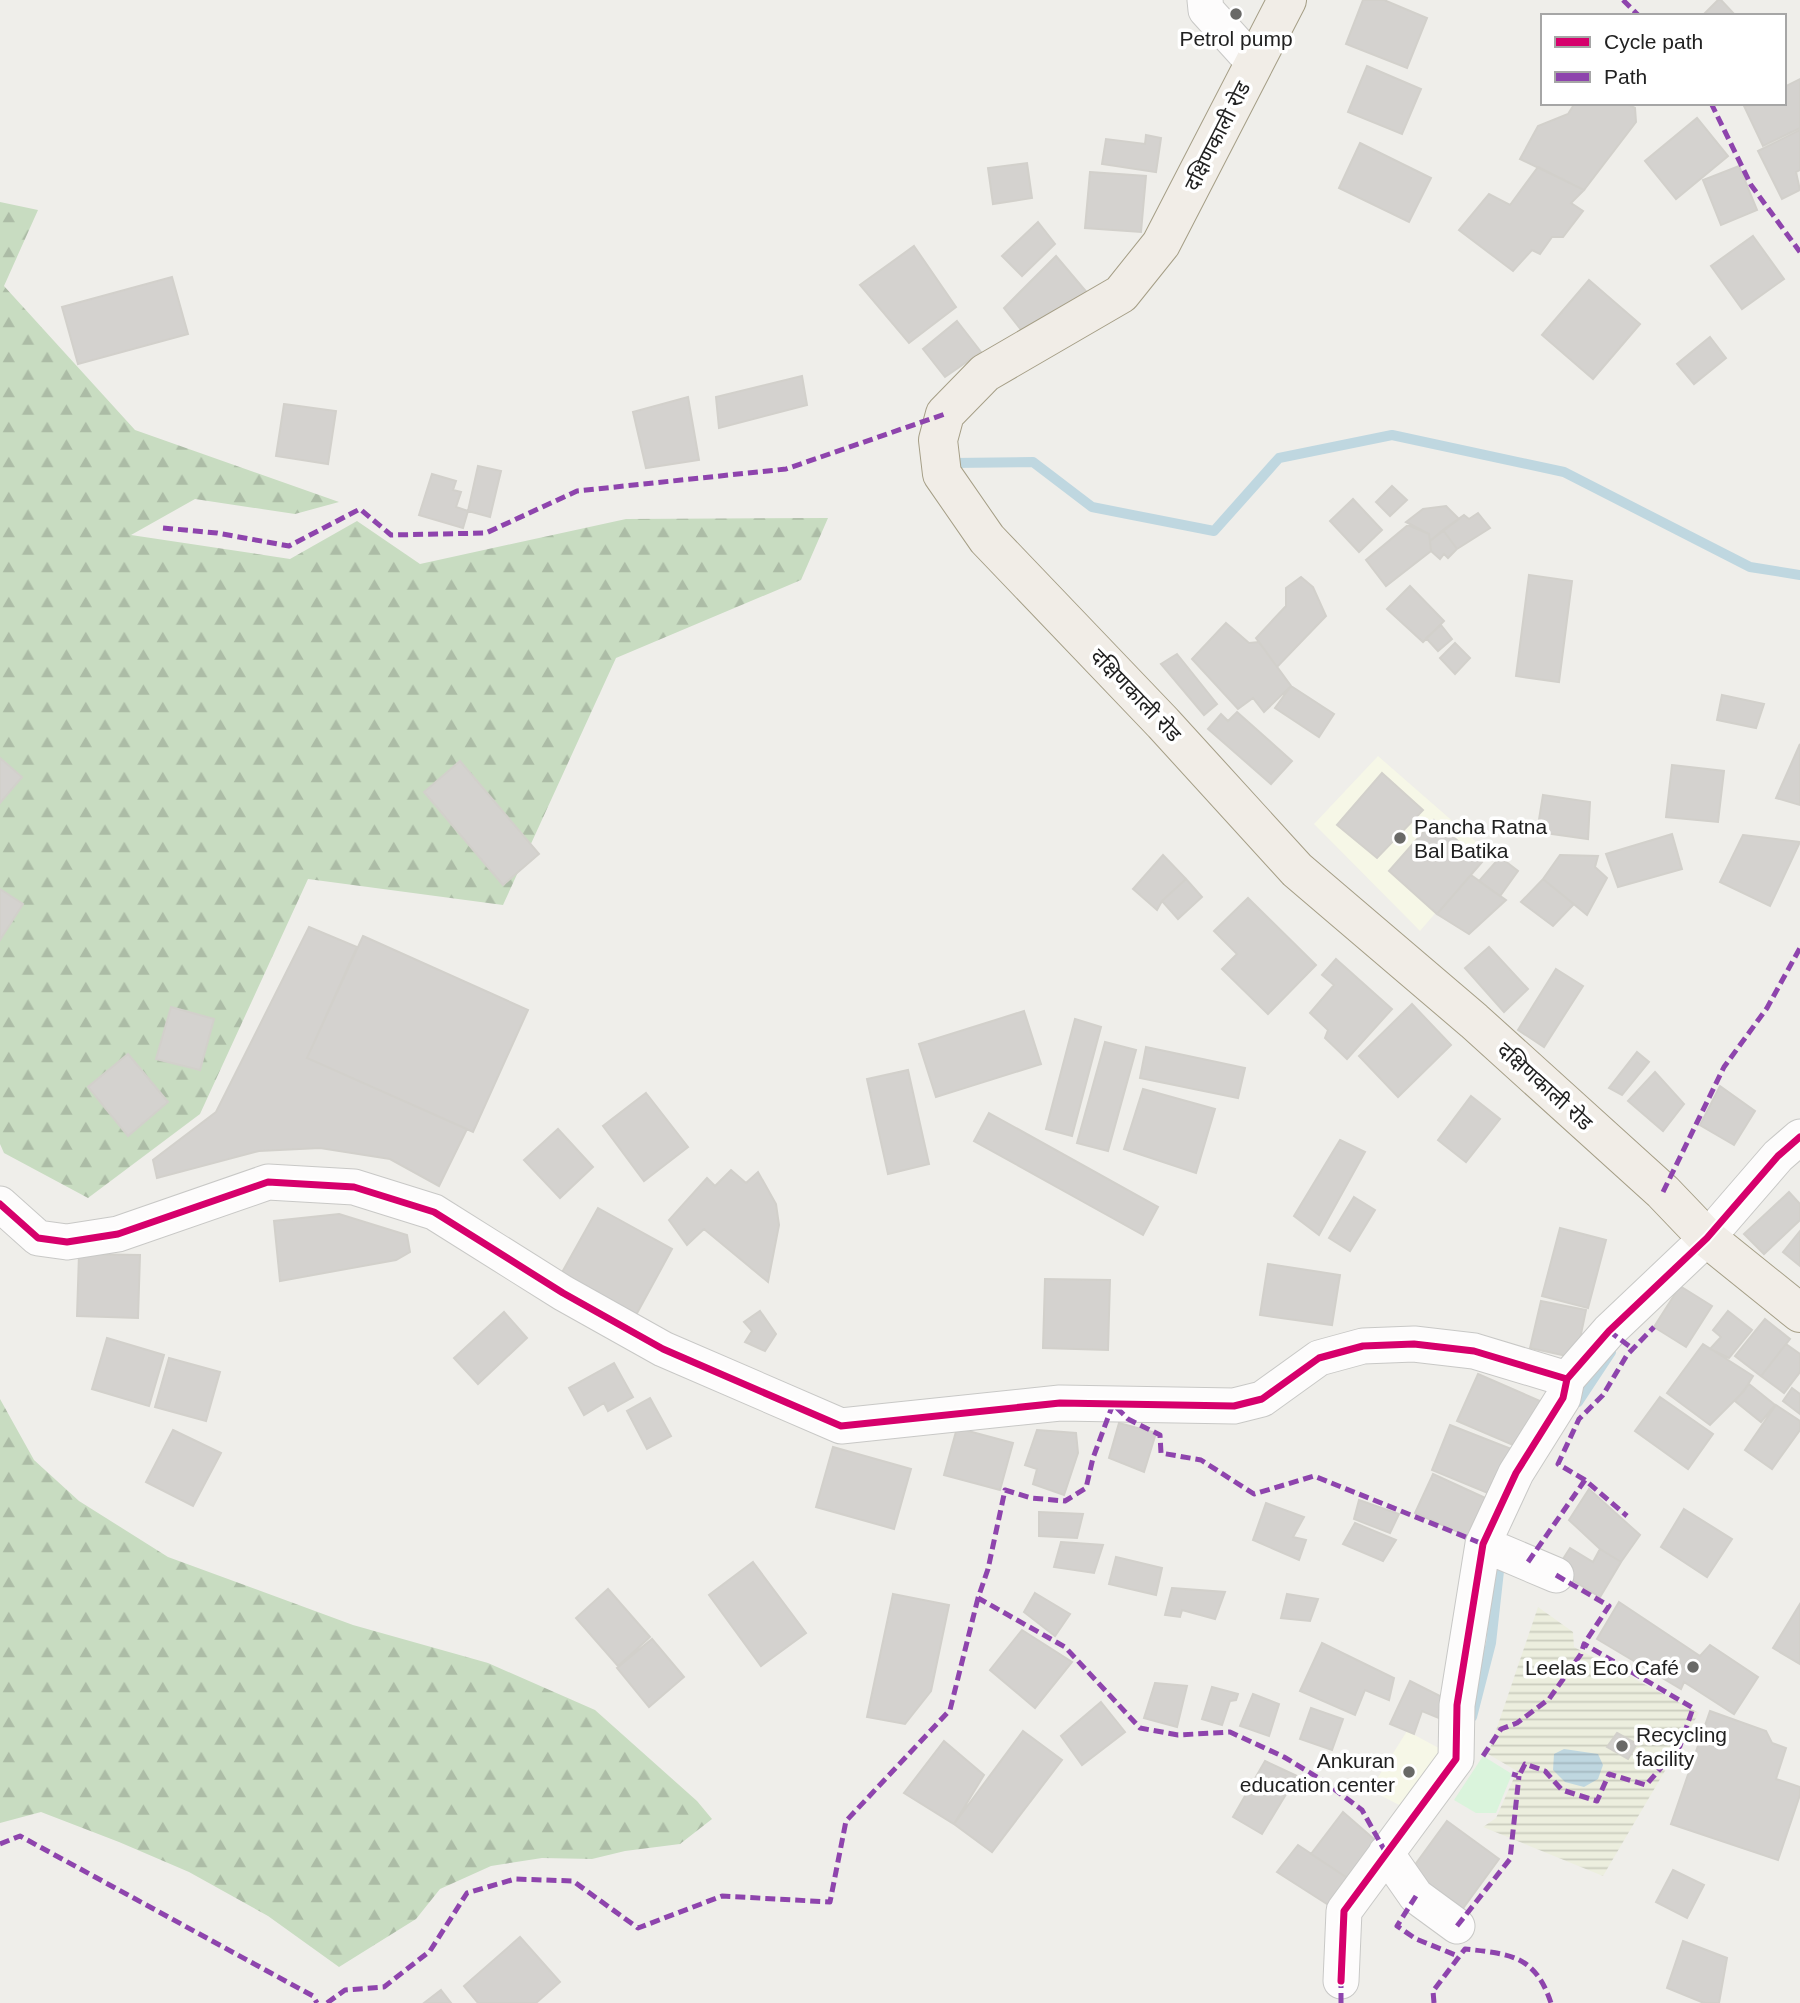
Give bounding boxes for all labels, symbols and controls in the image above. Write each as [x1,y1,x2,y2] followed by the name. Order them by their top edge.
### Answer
[1228,6,1244,22] marker: Petrol pump
[1541,14,1786,105] legend
[1179,27,1293,50] place label: Petrol pump
[1604,30,1703,53] text: Cycle path
[1604,65,1647,88] text: Path
[1180,77,1255,194] street label: दक्षिणकाली रोड
[1086,644,1186,746] street label: दक्षिणकाली रोड
[1414,815,1547,862] place label: Pancha Ratna Bal Batika
[1392,830,1408,846] marker: Pancha Ratna Bal Batika
[1493,1038,1598,1135] street label: दक्षिणकाली रोड
[1525,1656,1679,1679] place label: Leelas Eco Café
[1685,1659,1701,1675] marker: Leelas Eco Café
[1636,1723,1727,1770] place label: Recycling facility
[1614,1738,1630,1754] marker: Recycling facility
[1240,1749,1395,1796] place label: Ankuran education center
[1401,1764,1417,1780] marker: Ankuran education center

